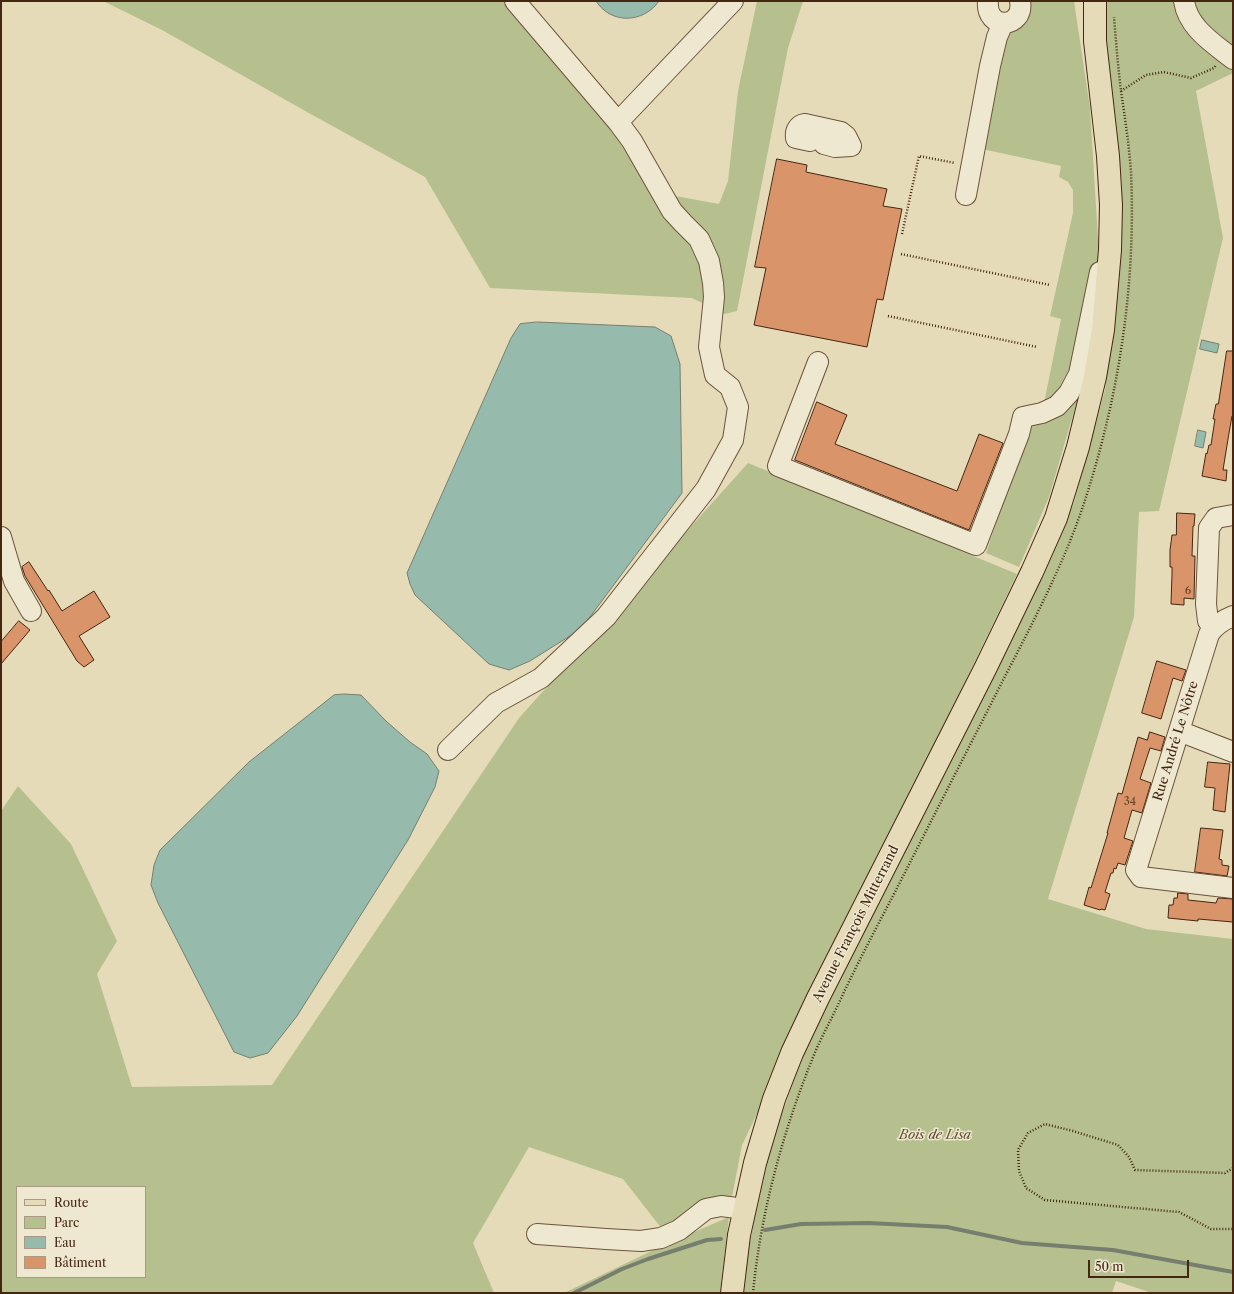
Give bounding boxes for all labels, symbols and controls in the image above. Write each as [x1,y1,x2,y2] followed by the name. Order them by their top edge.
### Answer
[1185,584,1191,598] house number: 6
[1150,679,1202,803] street label: Rue André Le Nôtre
[1124,795,1136,809] house number: 34
[810,843,902,1005] street label: Avenue François Mitterrand
[899,1127,971,1143] park label: Bois de Lisa
[16,1186,146,1278] legend
[54,1195,88,1210] text: Route
[54,1215,79,1230] text: Parc
[54,1235,76,1250] text: Eau
[1090,1252,1191,1278] scale bar
[54,1255,106,1270] text: Bâtiment
[1095,1259,1124,1274] text: 50 m

